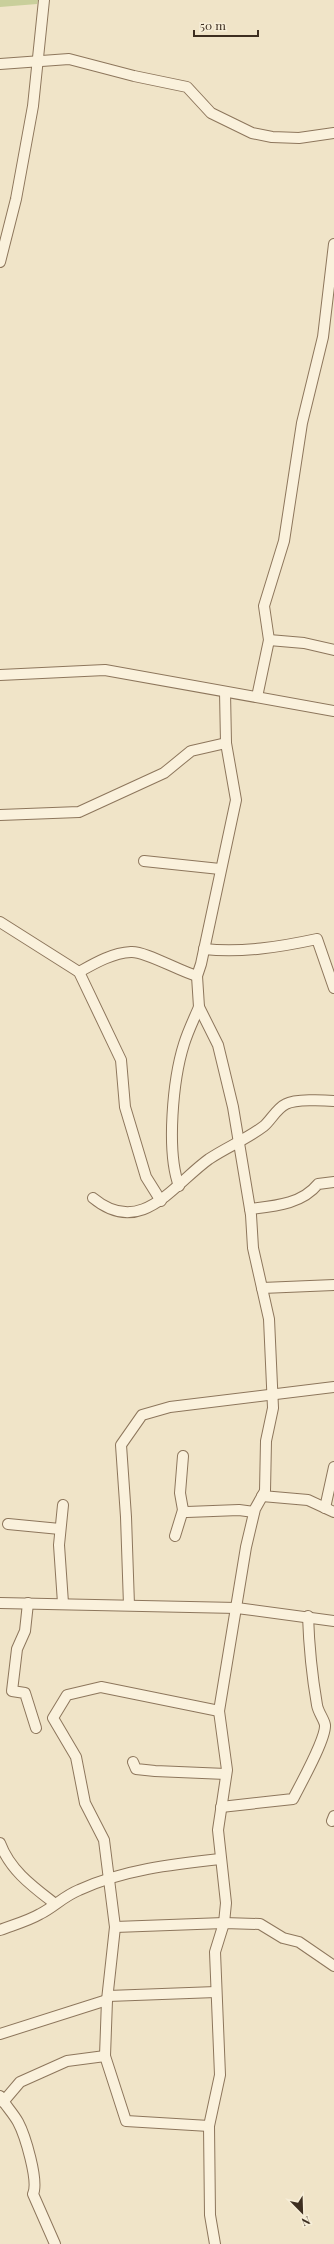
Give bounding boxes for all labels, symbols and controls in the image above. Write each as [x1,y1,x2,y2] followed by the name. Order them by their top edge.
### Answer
[194,12,258,38] scale bar
[200,17,226,33] text: 50 m
[282,2192,322,2232] north arrow
[299,2213,313,2230] text: N

